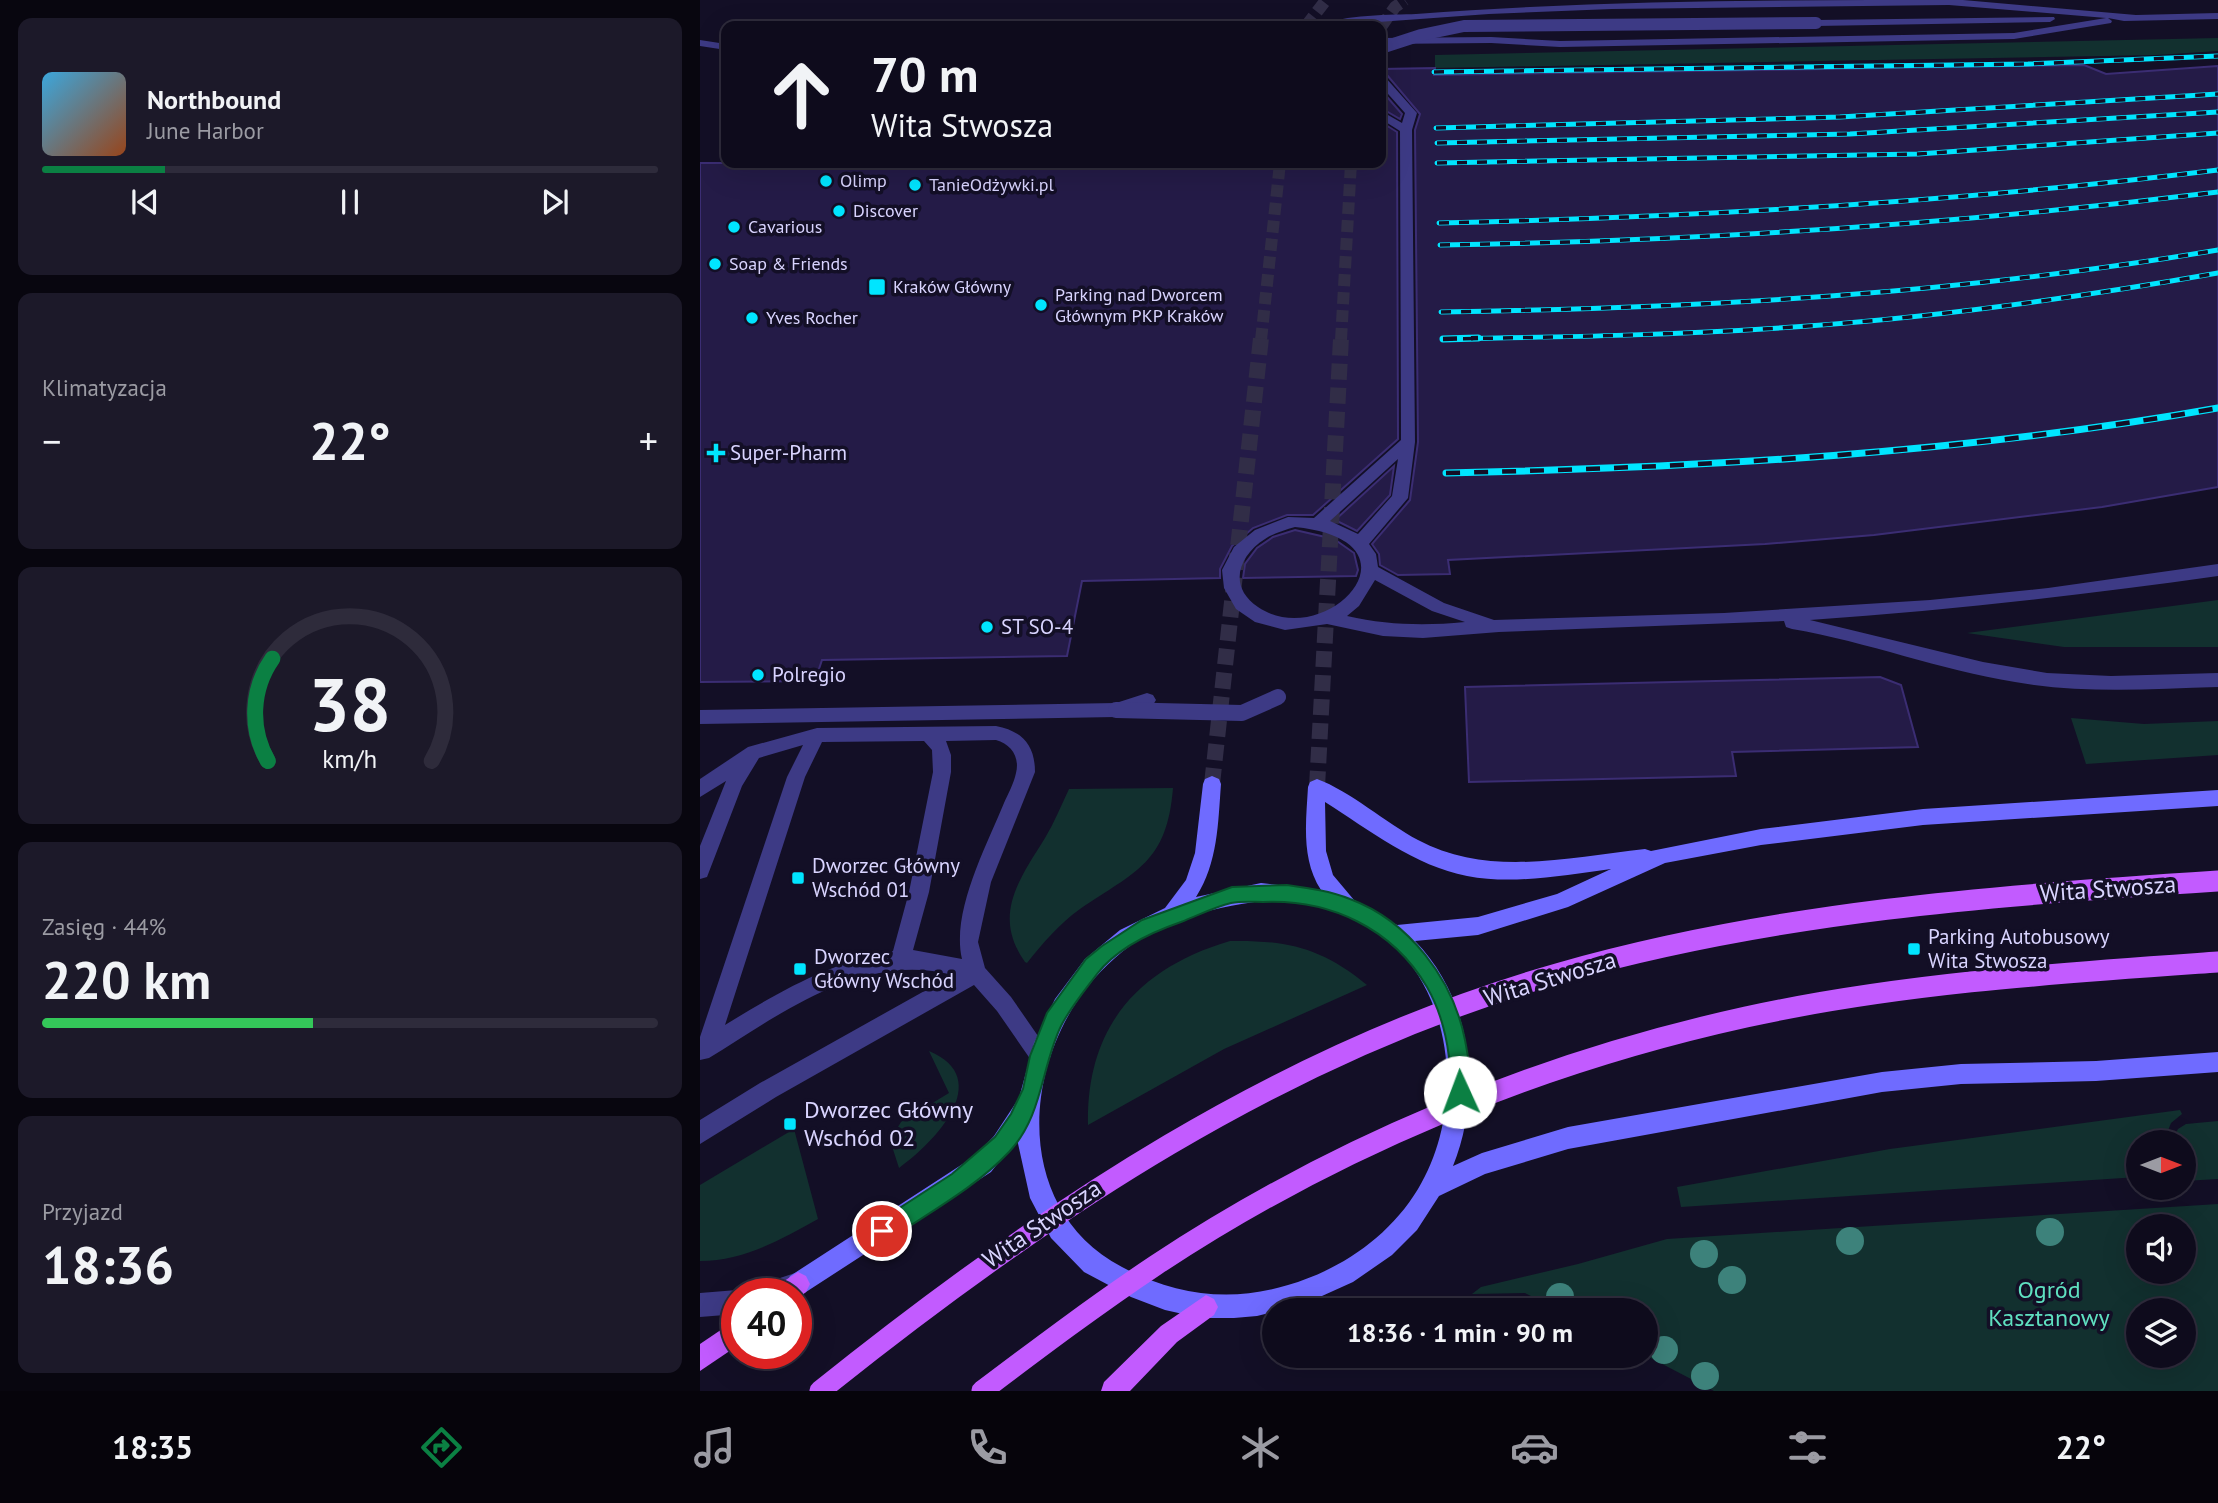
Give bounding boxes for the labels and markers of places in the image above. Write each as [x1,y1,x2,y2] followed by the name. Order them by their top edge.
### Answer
[840,169,887,192] place label: Olimp
[818,173,834,189] marker: Olimp
[929,173,1054,196] place label: TanieOdżywki.pl
[907,177,923,193] marker: TanieOdżywki.pl
[853,199,918,222] place label: Discover
[831,203,847,219] marker: Discover
[748,215,822,238] place label: Cavarious
[726,219,742,235] marker: Cavarious
[729,252,848,275] place label: Soap & Friends
[707,256,723,272] marker: Soap & Friends
[893,275,1012,298] place label: Kraków Główny
[867,277,887,297] marker: Kraków Główny
[1055,283,1224,327] place label: Parking nad Dworcem Głównym PKP Kraków
[1033,297,1049,313] marker: Parking nad Dworcem Głównym PKP Kraków
[766,306,858,329] place label: Yves Rocher
[744,310,760,326] marker: Yves Rocher
[730,439,847,466] place label: Super-Pharm
[708,445,724,461] marker: Super-Pharm
[1001,613,1073,640] place label: ST SO-4
[979,619,995,635] marker: ST SO-4
[772,661,846,688] place label: Polregio
[750,667,766,683] marker: Polregio
[812,852,960,903] place label: Dworzec Główny Wschód 01
[790,870,806,886] marker: Dworzec Główny Wschód 01
[1928,923,2110,974] place label: Parking Autobusowy Wita Stwosza
[1906,941,1922,957] marker: Parking Autobusowy Wita Stwosza
[814,943,954,994] place label: Dworzec Główny Wschód
[792,961,808,977] marker: Dworzec Główny Wschód
[804,1094,973,1153] place label: Dworzec Główny Wschód 02
[782,1116,798,1132] marker: Dworzec Główny Wschód 02
[852,1201,912,1261] pin

